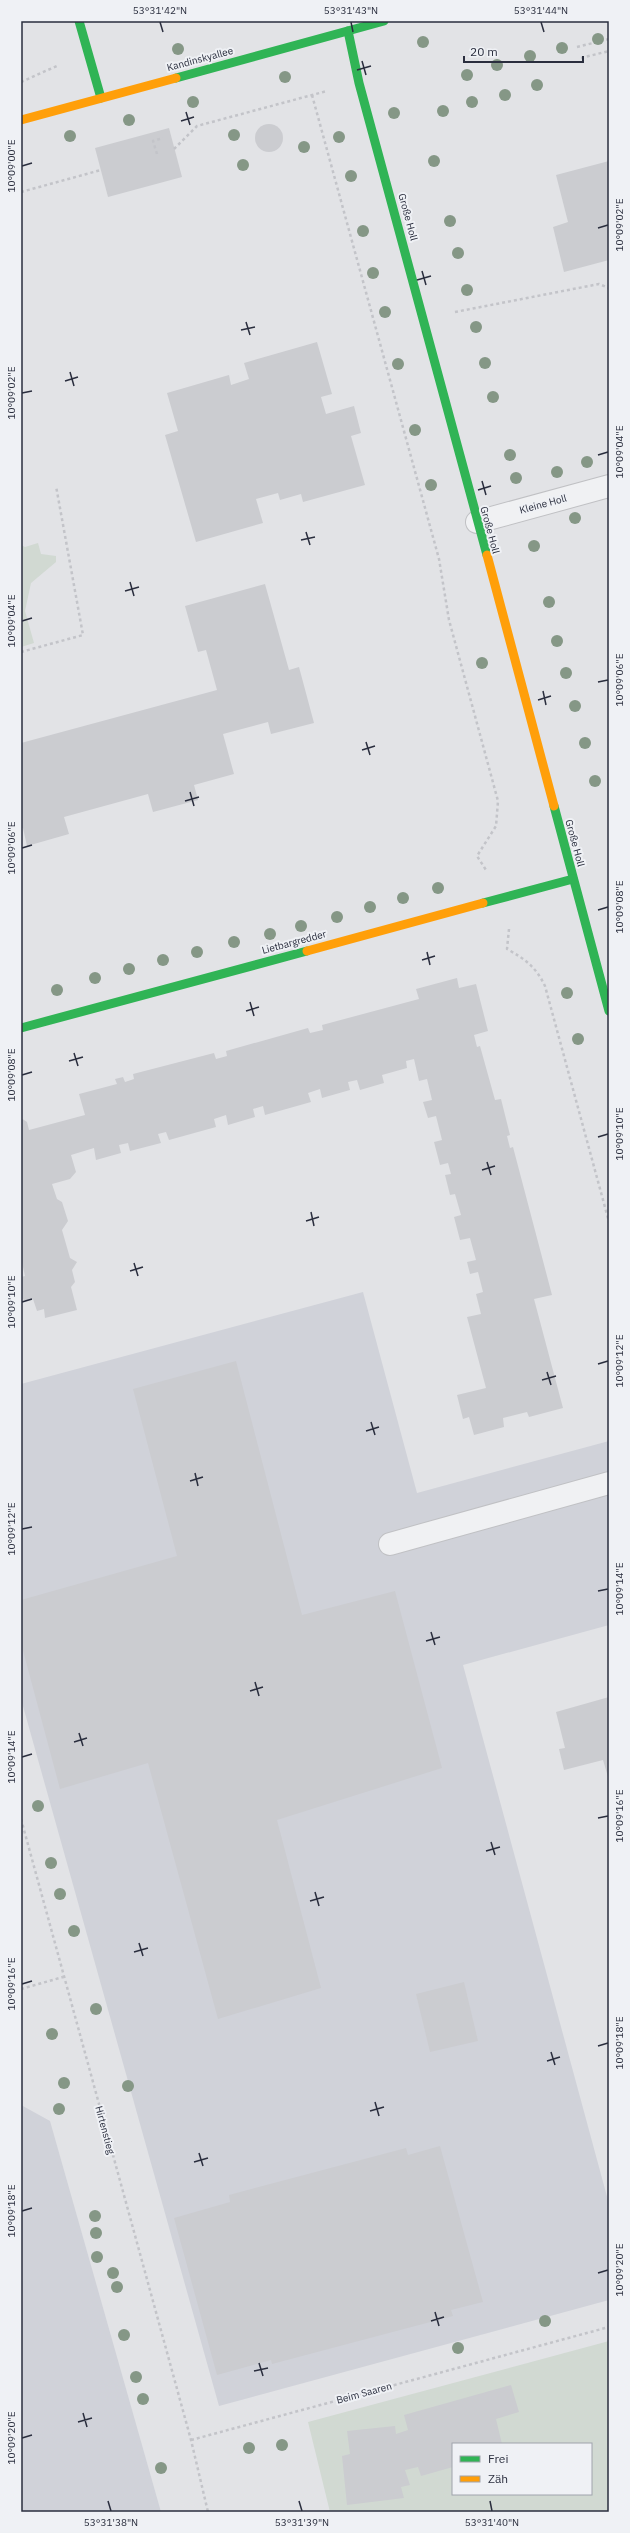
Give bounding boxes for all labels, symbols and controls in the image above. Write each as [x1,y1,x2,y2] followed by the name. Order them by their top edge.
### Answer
[133,4,187,17] text: 53°31'42"N
[324,4,378,17] text: 53°31'43"N
[514,4,568,17] text: 53°31'44"N
[464,38,583,64] scale bar
[166,44,235,74] street label: Kandinskyallee
[470,44,498,59] text: 20 m
[5,139,18,193] text: 10°09'00"E
[395,192,421,242] street label: Große Holl
[613,198,626,252] text: 10°09'02"E
[5,366,18,420] text: 10°09'02"E
[613,425,626,479] text: 10°09'04"E
[518,491,568,517] street label: Kleine Holl
[477,505,503,555] street label: Große Holl
[5,594,18,648] text: 10°09'04"E
[613,653,626,707] text: 10°09'06"E
[562,818,588,868] street label: Große Holl
[5,821,18,875] text: 10°09'06"E
[613,880,626,934] text: 10°09'08"E
[260,927,328,957] street label: Lietbargredder
[5,1048,18,1102] text: 10°09'08"E
[613,1107,626,1161] text: 10°09'10"E
[5,1275,18,1329] text: 10°09'10"E
[613,1334,626,1388] text: 10°09'12"E
[5,1502,18,1556] text: 10°09'12"E
[613,1562,626,1616] text: 10°09'14"E
[5,1730,18,1784] text: 10°09'14"E
[613,1789,626,1843] text: 10°09'16"E
[5,1957,18,2011] text: 10°09'16"E
[613,2016,626,2070] text: 10°09'18"E
[92,2104,118,2156] street label: Hirtenstieg
[5,2184,18,2238] text: 10°09'18"E
[613,2243,626,2297] text: 10°09'20"E
[335,2379,393,2407] street label: Beim Saaren
[5,2411,18,2465] text: 10°09'20"E
[452,2443,592,2495] legend
[488,2451,508,2466] text: Frei
[488,2471,508,2486] text: Zäh
[84,2516,138,2529] text: 53°31'38"N
[275,2516,329,2529] text: 53°31'39"N
[465,2516,519,2529] text: 53°31'40"N

